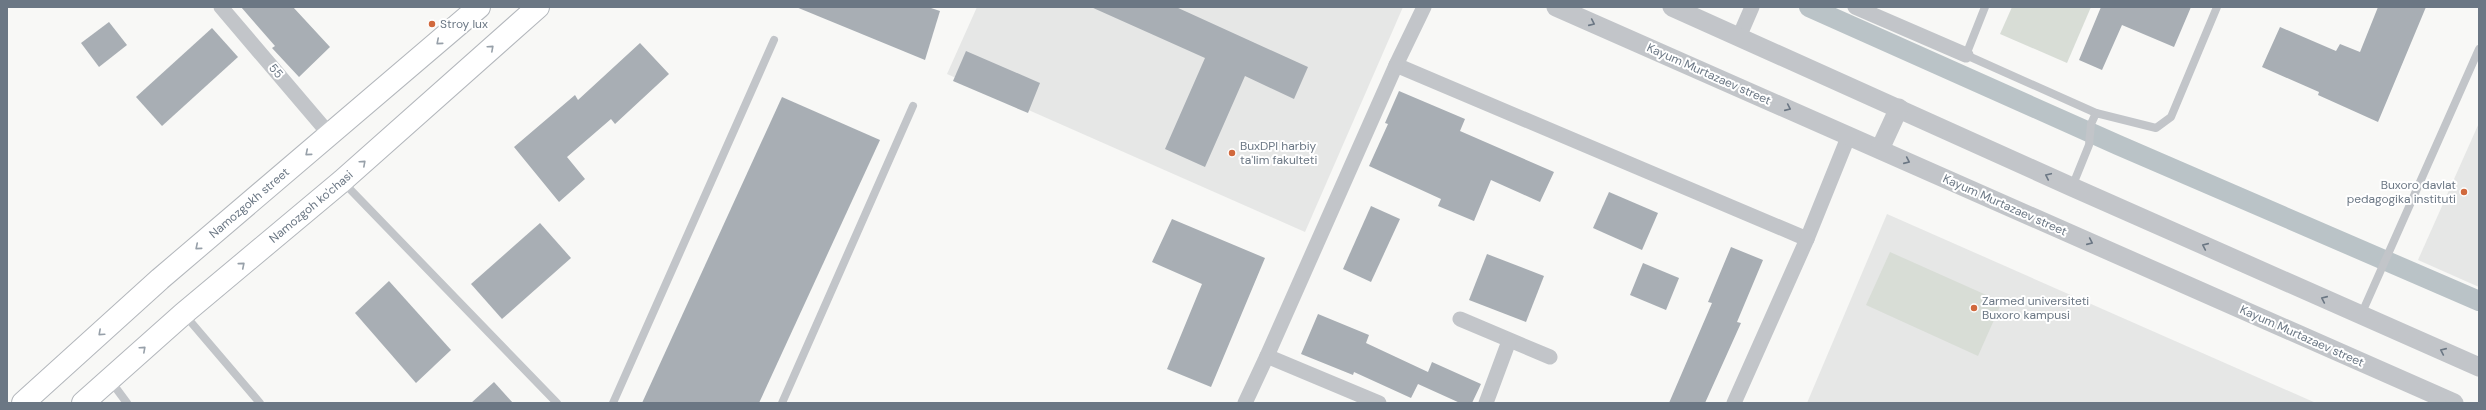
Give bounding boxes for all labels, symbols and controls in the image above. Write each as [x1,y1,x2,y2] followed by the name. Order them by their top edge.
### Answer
[440,16,488,32] place label: Stroy lux
[1588,18,1595,26] one-way arrow
[427,19,437,29] marker: Stroy lux
[436,37,443,44] one-way arrow
[1644,39,1774,109] street label: Kayum Murtazaev street
[487,46,494,53] one-way arrow
[265,60,287,82] street label: 55
[1784,104,1791,112] one-way arrow
[1240,138,1317,168] place label: BuxDPI harbiy ta'lim fakulteti
[1227,148,1237,158] marker: BuxDPI harbiy ta'lim fakulteti
[305,149,313,156] one-way arrow
[1903,156,1910,164] one-way arrow
[358,160,366,167] one-way arrow
[206,164,293,242] street label: Namozgokh street
[266,167,357,247] street label: Namozgoh ko'chasi
[1940,170,2070,240] street label: Kayum Murtazaev street
[2045,173,2053,181] one-way arrow
[2347,177,2456,207] place label: Buxoro davlat pedagogika instituti
[2459,187,2469,197] marker: Buxoro davlat pedagogika instituti
[2085,237,2093,245] one-way arrow
[196,242,203,249] one-way arrow
[2202,243,2210,251] one-way arrow
[237,262,245,269] one-way arrow
[1982,293,2089,323] place label: Zarmed universiteti Buxoro kampusi
[2321,295,2328,303] one-way arrow
[2237,301,2367,371] street label: Kayum Murtazaev street
[1969,303,1979,313] marker: Zarmed universiteti Buxoro kampusi
[98,328,106,335] one-way arrow
[139,347,146,354] one-way arrow
[2440,348,2448,356] one-way arrow

